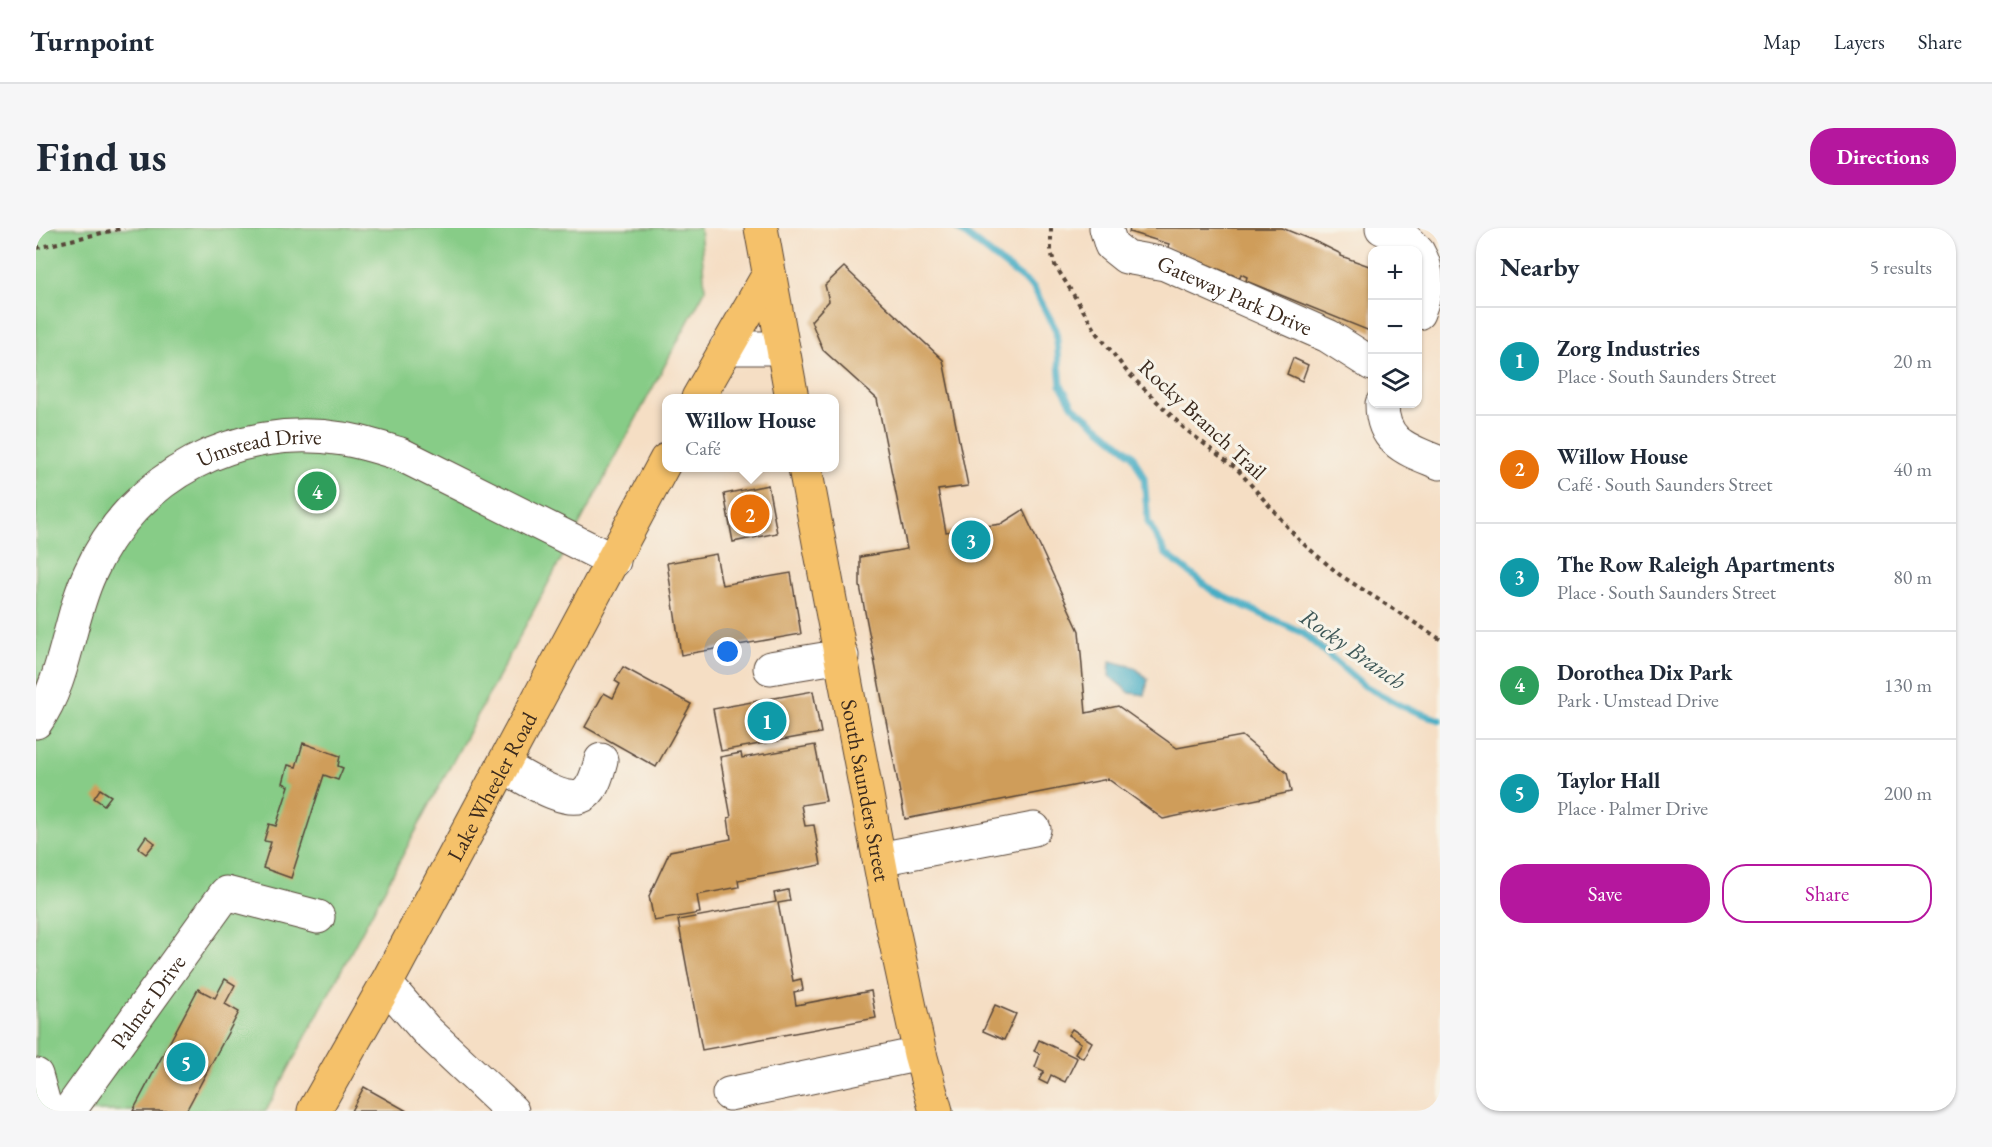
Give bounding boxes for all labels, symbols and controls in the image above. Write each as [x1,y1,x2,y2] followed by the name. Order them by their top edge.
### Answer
[30,23,154,59] text: Turnpoint
[1763,28,1801,55] text: Map
[1834,28,1885,55] text: Layers
[1918,28,1962,55] text: Share
[1810,128,1956,185] button: Directions
[36,129,167,184] text: Find us
[1368,246,1422,408] map controls
[1368,246,1422,300] button: +
[1153,248,1317,342] street label: Gateway Park Drive
[1500,250,1580,284] text: Nearby
[1869,254,1932,280] text: 5 results
[1368,300,1422,354] button: −
[1557,334,1700,363] text: Zorg Industries
[1514,348,1525,374] text: 1
[1893,348,1932,374] text: 20 m
[1133,353,1273,486] street label: Rocky Branch Trail
[1368,354,1422,408] button: layers
[1557,363,1776,389] text: Place · South Saunders Street
[662,394,839,472] popup
[685,406,816,435] text: Willow House
[192,422,323,474] street label: Umstead Drive
[685,435,721,461] text: Café
[1557,442,1688,471] text: Willow House
[1514,456,1525,482] text: 2
[1893,456,1932,482] text: 40 m
[298,468,336,514] pin: 4
[1557,471,1773,497] text: Café · South Saunders Street
[730,492,770,536] pin: 2
[952,518,990,562] pin: 3
[1557,550,1835,579] text: The Row Raleigh Apartments
[1514,564,1525,590] text: 3
[1893,564,1932,590] text: 80 m
[1557,579,1776,605] text: Place · South Saunders Street
[1294,601,1413,697] water label: Rocky Branch
[713,637,742,666] your location
[1557,658,1732,687] text: Dorothea Dix Park
[1514,672,1525,698] text: 4
[1884,672,1932,698] text: 130 m
[1557,687,1719,713] text: Park · Umstead Drive
[834,697,897,884] street label: South Saunders Street
[748,698,786,744] pin: 1
[440,706,544,866] street label: Lake Wheeler Road
[1557,766,1660,795] text: Taylor Hall
[1514,780,1525,806] text: 5
[1884,780,1932,806] text: 200 m
[1557,795,1708,821] text: Place · Palmer Drive
[1500,864,1710,923] button: Save
[1722,864,1932,923] button: Share
[105,948,192,1055] street label: Palmer Drive
[166,1040,206,1084] pin: 5

